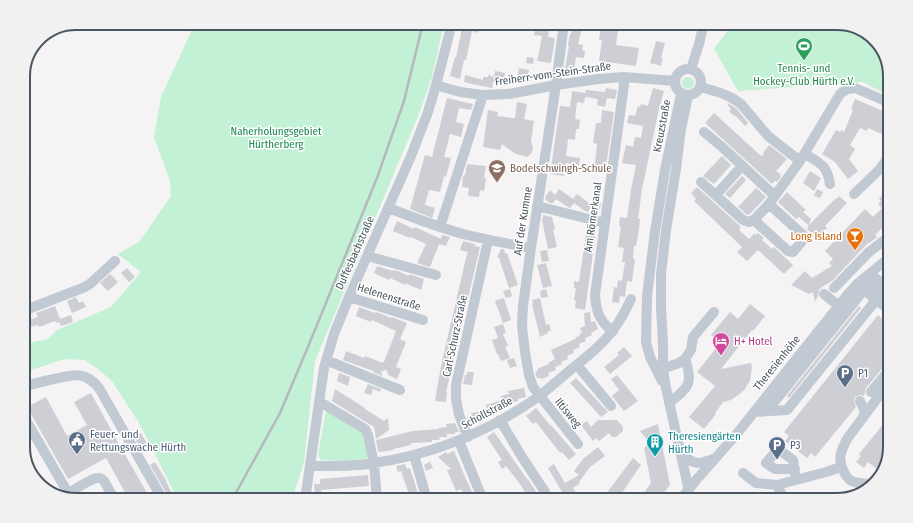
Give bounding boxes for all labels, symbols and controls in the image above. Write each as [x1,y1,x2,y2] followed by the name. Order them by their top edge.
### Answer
[794,36,814,61] sports icon: Tennis- und Hockey-Club Hürth e.V.
[494,59,612,89] street label: Freiherr-vom-Stein-Straße
[753,62,855,88] place label: Tennis- und Hockey-Club Hürth e.V.
[651,99,673,153] street label: Kreuzstraße
[230,125,322,151] park label: Naherholungsgebiet Hürtherberg
[487,158,507,183] school or university icon: Bodelschwingh-Schule
[510,162,612,175] place label: Bodelschwingh-Schule
[582,181,604,253] street label: Am Römerkanal
[511,186,535,256] street label: Auf der Kumme
[333,214,377,292] street label: Duffesbachstraße
[845,226,865,251] bar icon: Long Island
[791,230,842,243] place label: Long Island
[356,281,422,313] street label: Helenenstraße
[440,294,470,378] street label: Carl-Schurz-Straße
[711,331,731,356] hotel icon: H+ Hotel
[751,333,803,393] street label: Theresienhöhe
[734,335,773,348] place label: H+ Hotel
[835,363,855,388] parking icon: P1
[858,367,868,380] place label: P1
[459,394,515,432] street label: Schollstraße
[552,395,584,431] street label: Iltisweg
[90,428,186,454] place label: Feuer- und Rettungswache Hürth
[67,430,87,455] public building icon: Feuer- und Rettungswache Hürth
[668,430,741,456] place label: Theresiengärten Hürth
[645,432,665,457] building icon: Theresiengärten Hürth
[767,435,787,460] parking icon: P3
[790,439,801,452] place label: P3

